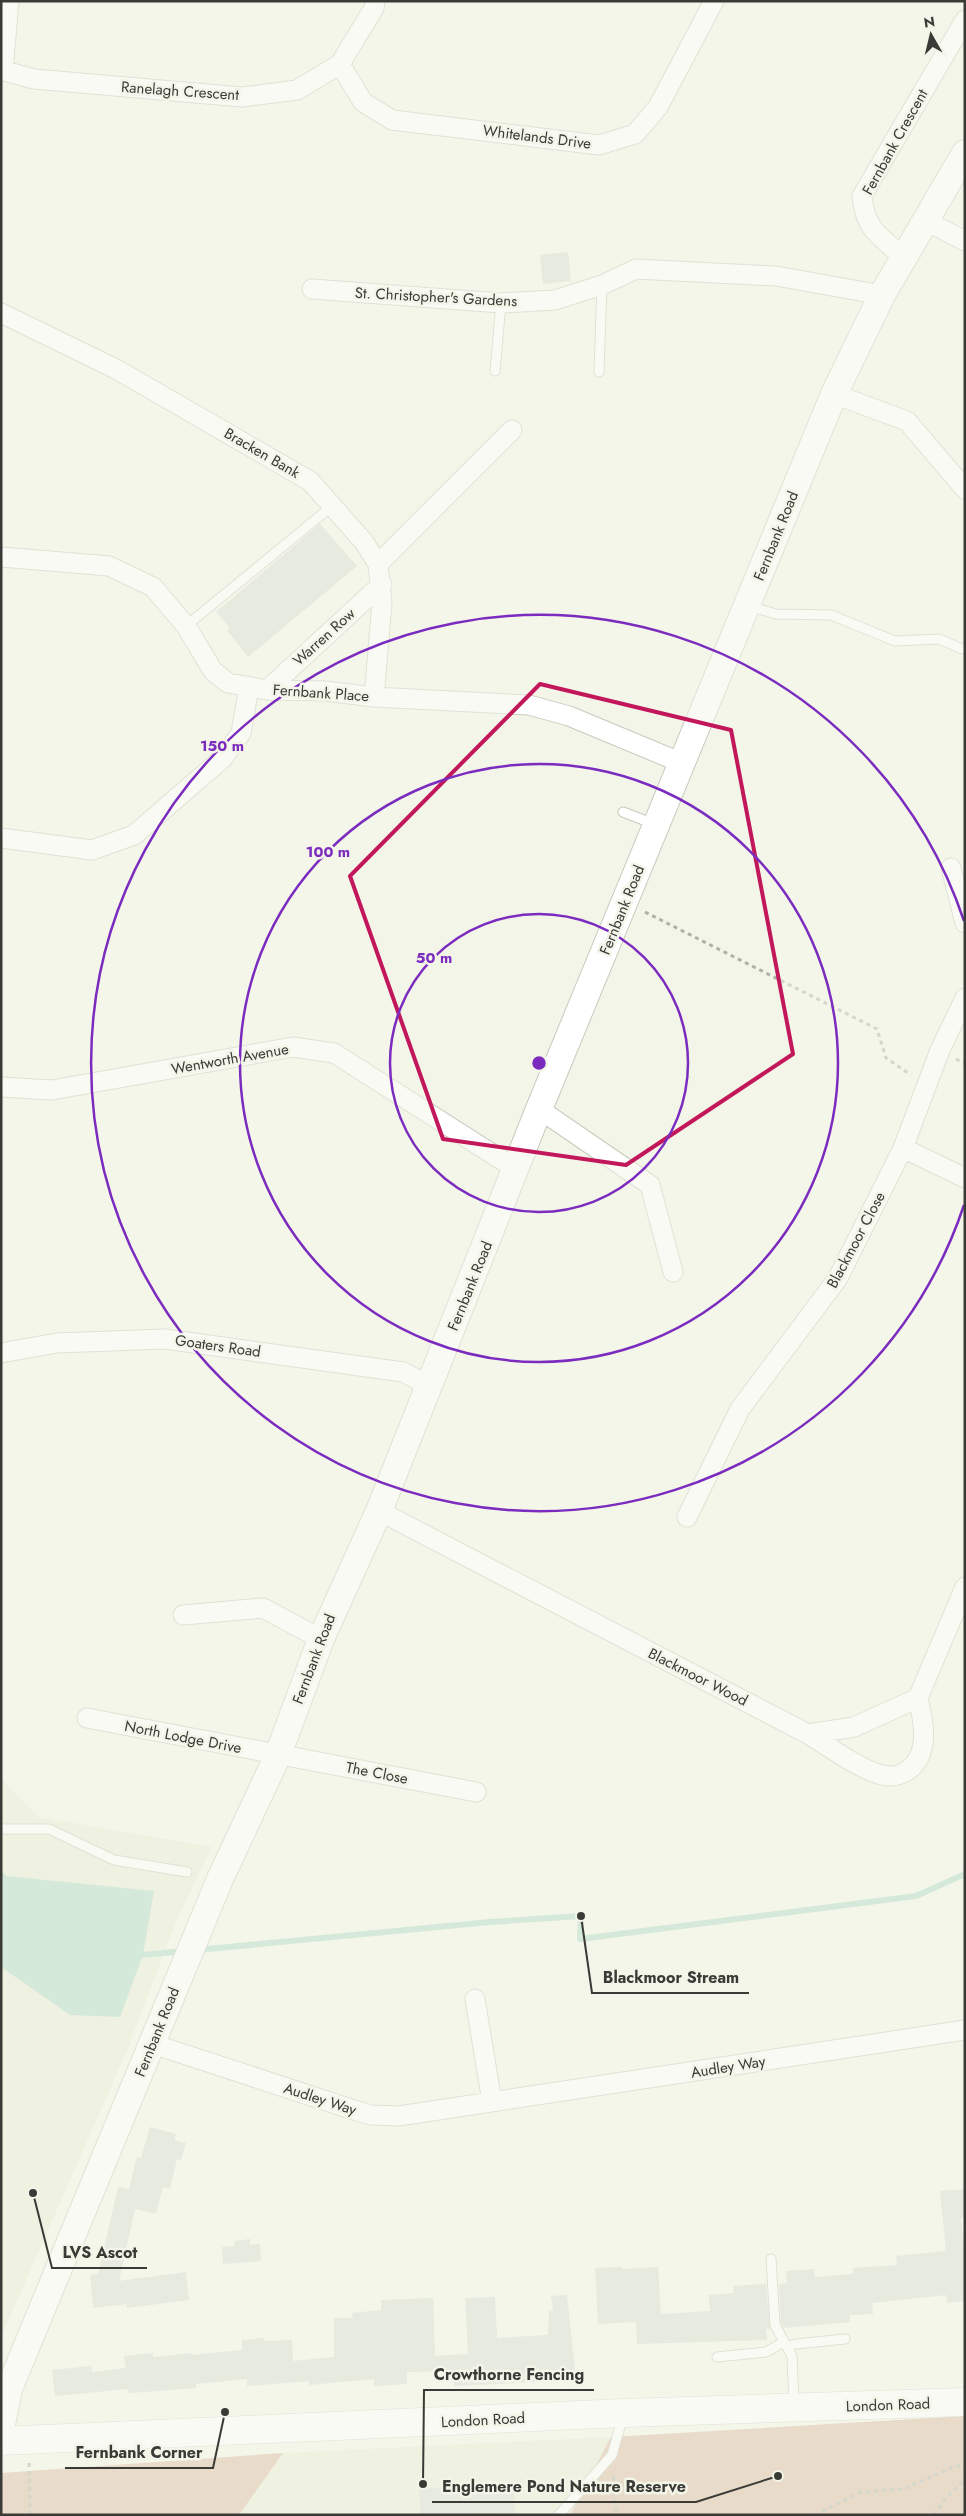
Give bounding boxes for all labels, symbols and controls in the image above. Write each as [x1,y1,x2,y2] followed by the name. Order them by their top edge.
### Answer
[906,10,956,60] north arrow
[922,11,936,33] text: N
[120,76,240,106] street label: Ranelagh Crescent
[857,85,933,199] street label: Fernbank Crescent
[482,119,593,155] street label: Whitelands Drive
[354,282,518,312] street label: St. Christopher's Gardens
[220,422,304,484] street label: Bracken Bank
[748,488,804,584] street label: Fernbank Road
[288,602,361,671] street label: Warren Row
[272,679,370,707] street label: Fernbank Place
[200,735,244,757] text: 150 m
[306,841,350,863] text: 100 m
[594,862,650,958] street label: Fernbank Road
[416,947,452,969] text: 50 m
[170,1038,291,1080] street label: Wentworth Avenue
[530,1054,548,1072] centre of rings
[821,1188,891,1292] street label: Blackmoor Close
[442,1238,498,1334] street label: Fernbank Road
[174,1329,262,1363] street label: Goaters Road
[287,1611,341,1707] street label: Fernbank Road
[644,1642,752,1712] street label: Blackmoor Wood
[123,1715,244,1759] street label: North Lodge Drive
[344,1756,410,1790] street label: The Close
[592,1962,749,1993] callout: Blackmoor Stream
[603,1966,739,1989] text: Blackmoor Stream
[129,1984,185,2080] street label: Fernbank Road
[689,2050,767,2084] street label: Audley Way
[281,2077,360,2121] street label: Audley Way
[52,2237,147,2268] callout: LVS Ascot
[63,2241,138,2264] text: LVS Ascot
[424,2359,594,2390] callout: Crowthorne Fencing
[434,2363,584,2386] text: Crowthorne Fencing
[845,2393,931,2417] street label: London Road
[440,2407,526,2433] street label: London Road
[65,2437,213,2468] callout: Fernbank Corner
[75,2441,203,2464] text: Fernbank Corner
[432,2471,696,2502] callout: Englemere Pond Nature Reserve
[442,2475,686,2498] text: Englemere Pond Nature Reserve

